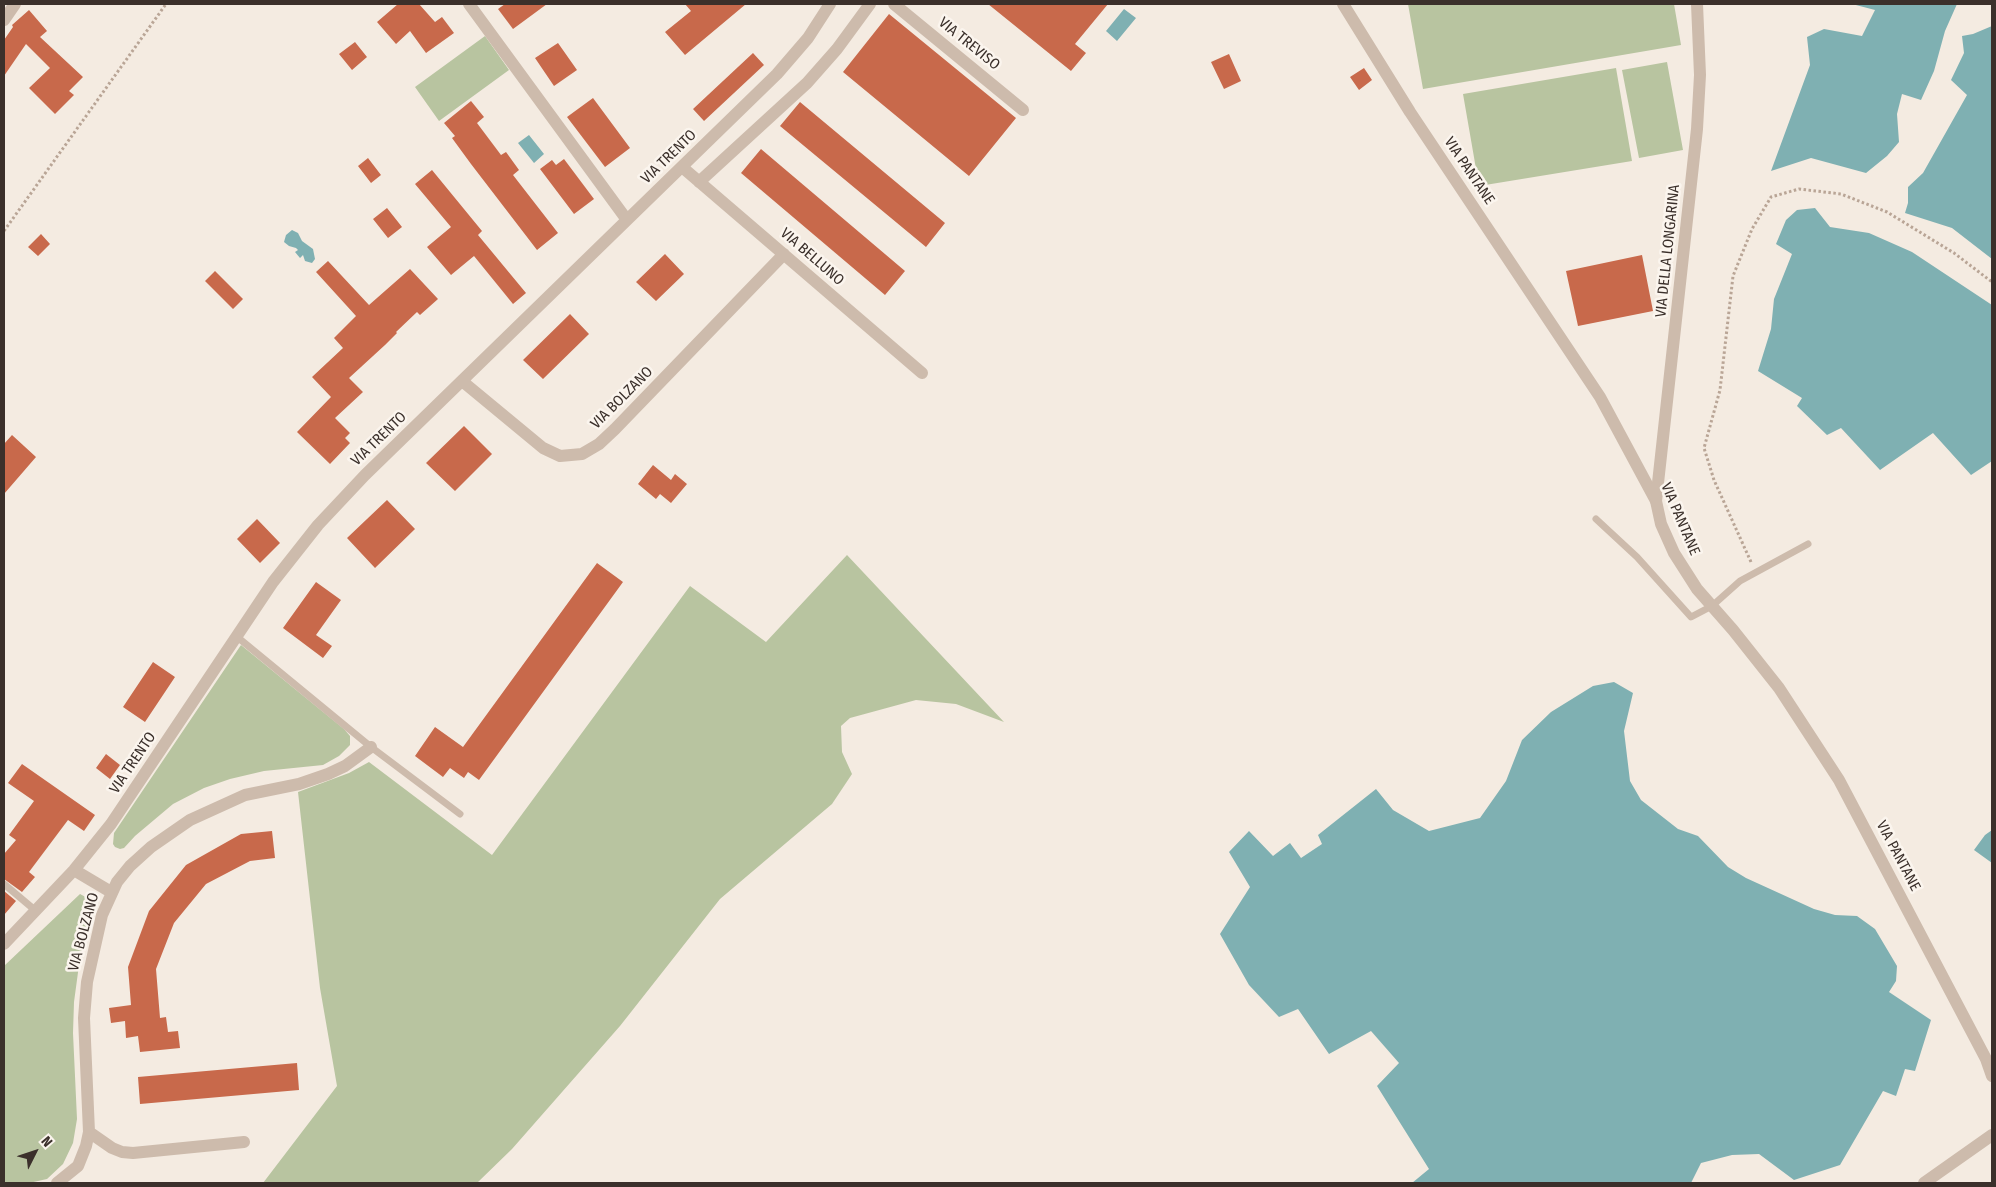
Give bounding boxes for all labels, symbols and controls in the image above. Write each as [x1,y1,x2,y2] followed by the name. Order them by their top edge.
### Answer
[935,14,1003,74] street label: VIA TREVISO
[638,126,700,188] street label: VIA TRENTO
[1440,134,1498,208] street label: VIA PANTANE
[1652,184,1684,318] street label: VIA DELLA LONGARINA
[776,224,848,290] street label: VIA BELLUNO
[587,363,657,433] street label: VIA BOLZANO
[348,408,410,470] street label: VIA TRENTO
[1657,480,1703,558] street label: VIA PANTANE
[106,729,160,797] street label: VIA TRENTO
[1872,818,1924,894] street label: VIA PANTANE
[65,891,103,973] street label: VIA BOLZANO
[10,1127,60,1177] north arrow
[38,1133,56,1151] text: N

